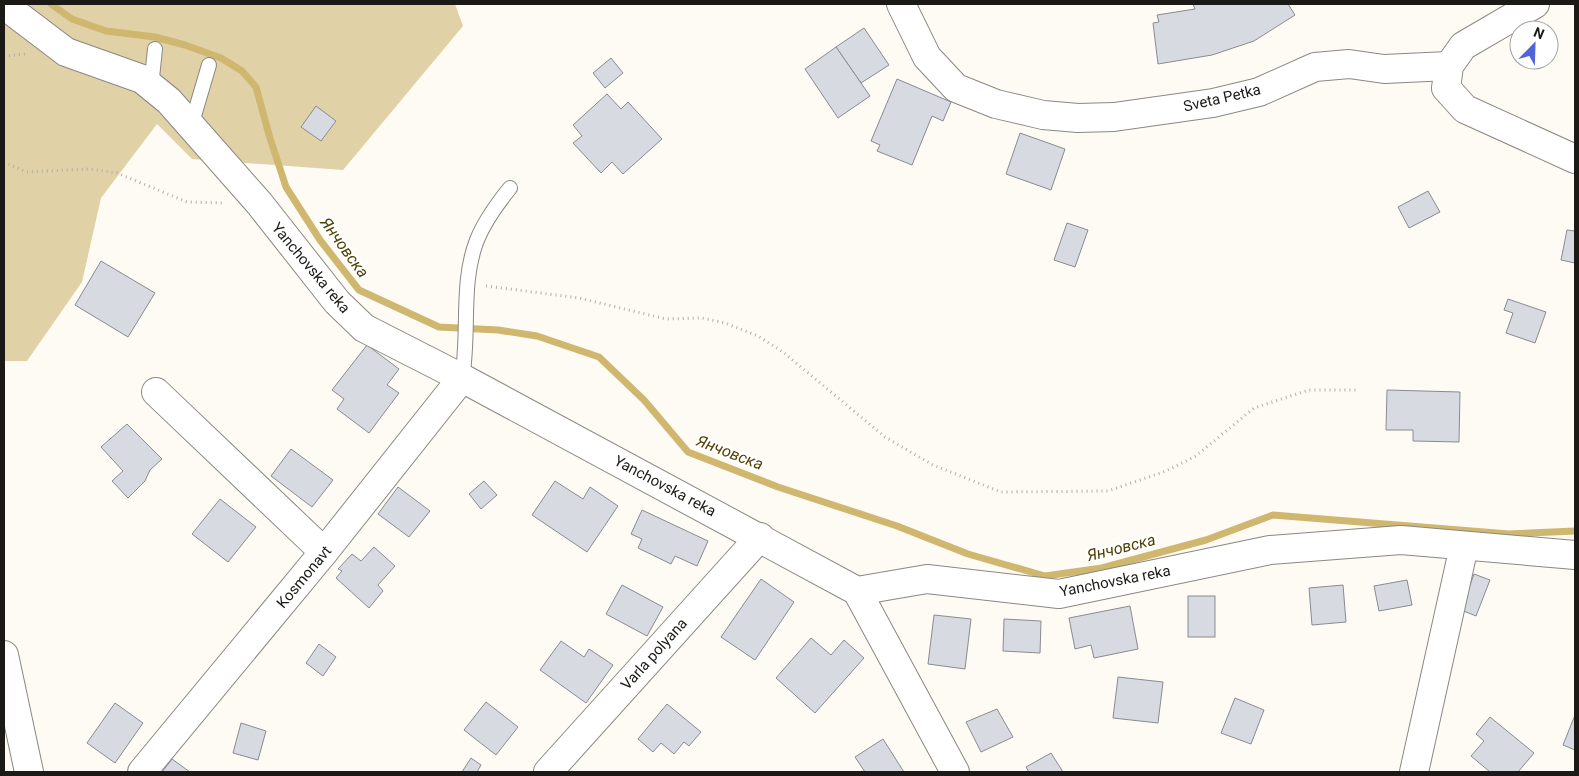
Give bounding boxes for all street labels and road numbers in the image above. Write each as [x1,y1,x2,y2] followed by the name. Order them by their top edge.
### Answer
[1182,80,1262,116] street label: Sveta Petka
[268,219,354,317] street label: Yanchovska reka
[611,452,719,520] street label: Yanchovska reka
[273,542,335,612] street label: Kosmonavt
[1058,561,1172,601] street label: Yanchovska reka
[617,614,691,694] street label: Varla polyana

